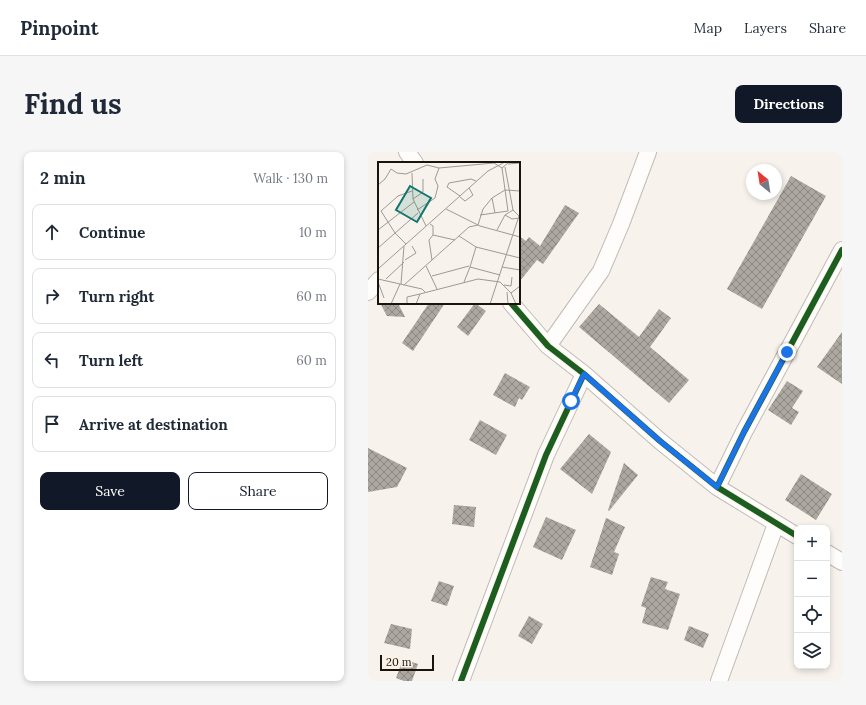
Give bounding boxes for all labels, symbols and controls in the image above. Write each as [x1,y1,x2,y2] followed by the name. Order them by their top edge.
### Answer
[20,16,99,40] text: Pinpoint
[694,19,722,37] text: Map
[744,19,787,37] text: Layers
[809,19,846,37] text: Share
[735,85,842,123] button: Directions
[24,86,122,122] text: Find us
[378,162,520,304] inset map
[746,164,782,200] north arrow
[40,167,86,189] text: 2 min
[253,170,328,187] text: Walk · 130 m
[41,221,63,243] icon: ahead
[79,223,145,242] text: Continue
[299,224,327,241] text: 10 m
[41,285,63,307] icon: right
[79,287,155,306] text: Turn right
[296,288,327,305] text: 60 m
[778,343,796,361] route end
[41,349,63,371] icon: left
[79,351,143,370] text: Turn left
[296,352,327,369] text: 60 m
[562,392,580,410] route start
[41,413,63,435] icon: arrive
[79,415,228,434] text: Arrive at destination
[40,472,180,510] button: Save
[188,472,328,510] button: Share
[794,525,830,669] map controls
[794,525,830,561] button: +
[794,561,830,597] button: −
[794,597,830,633] button: locate
[794,633,830,669] button: layers
[380,653,434,672] scale bar
[386,655,411,669] text: 20 m

